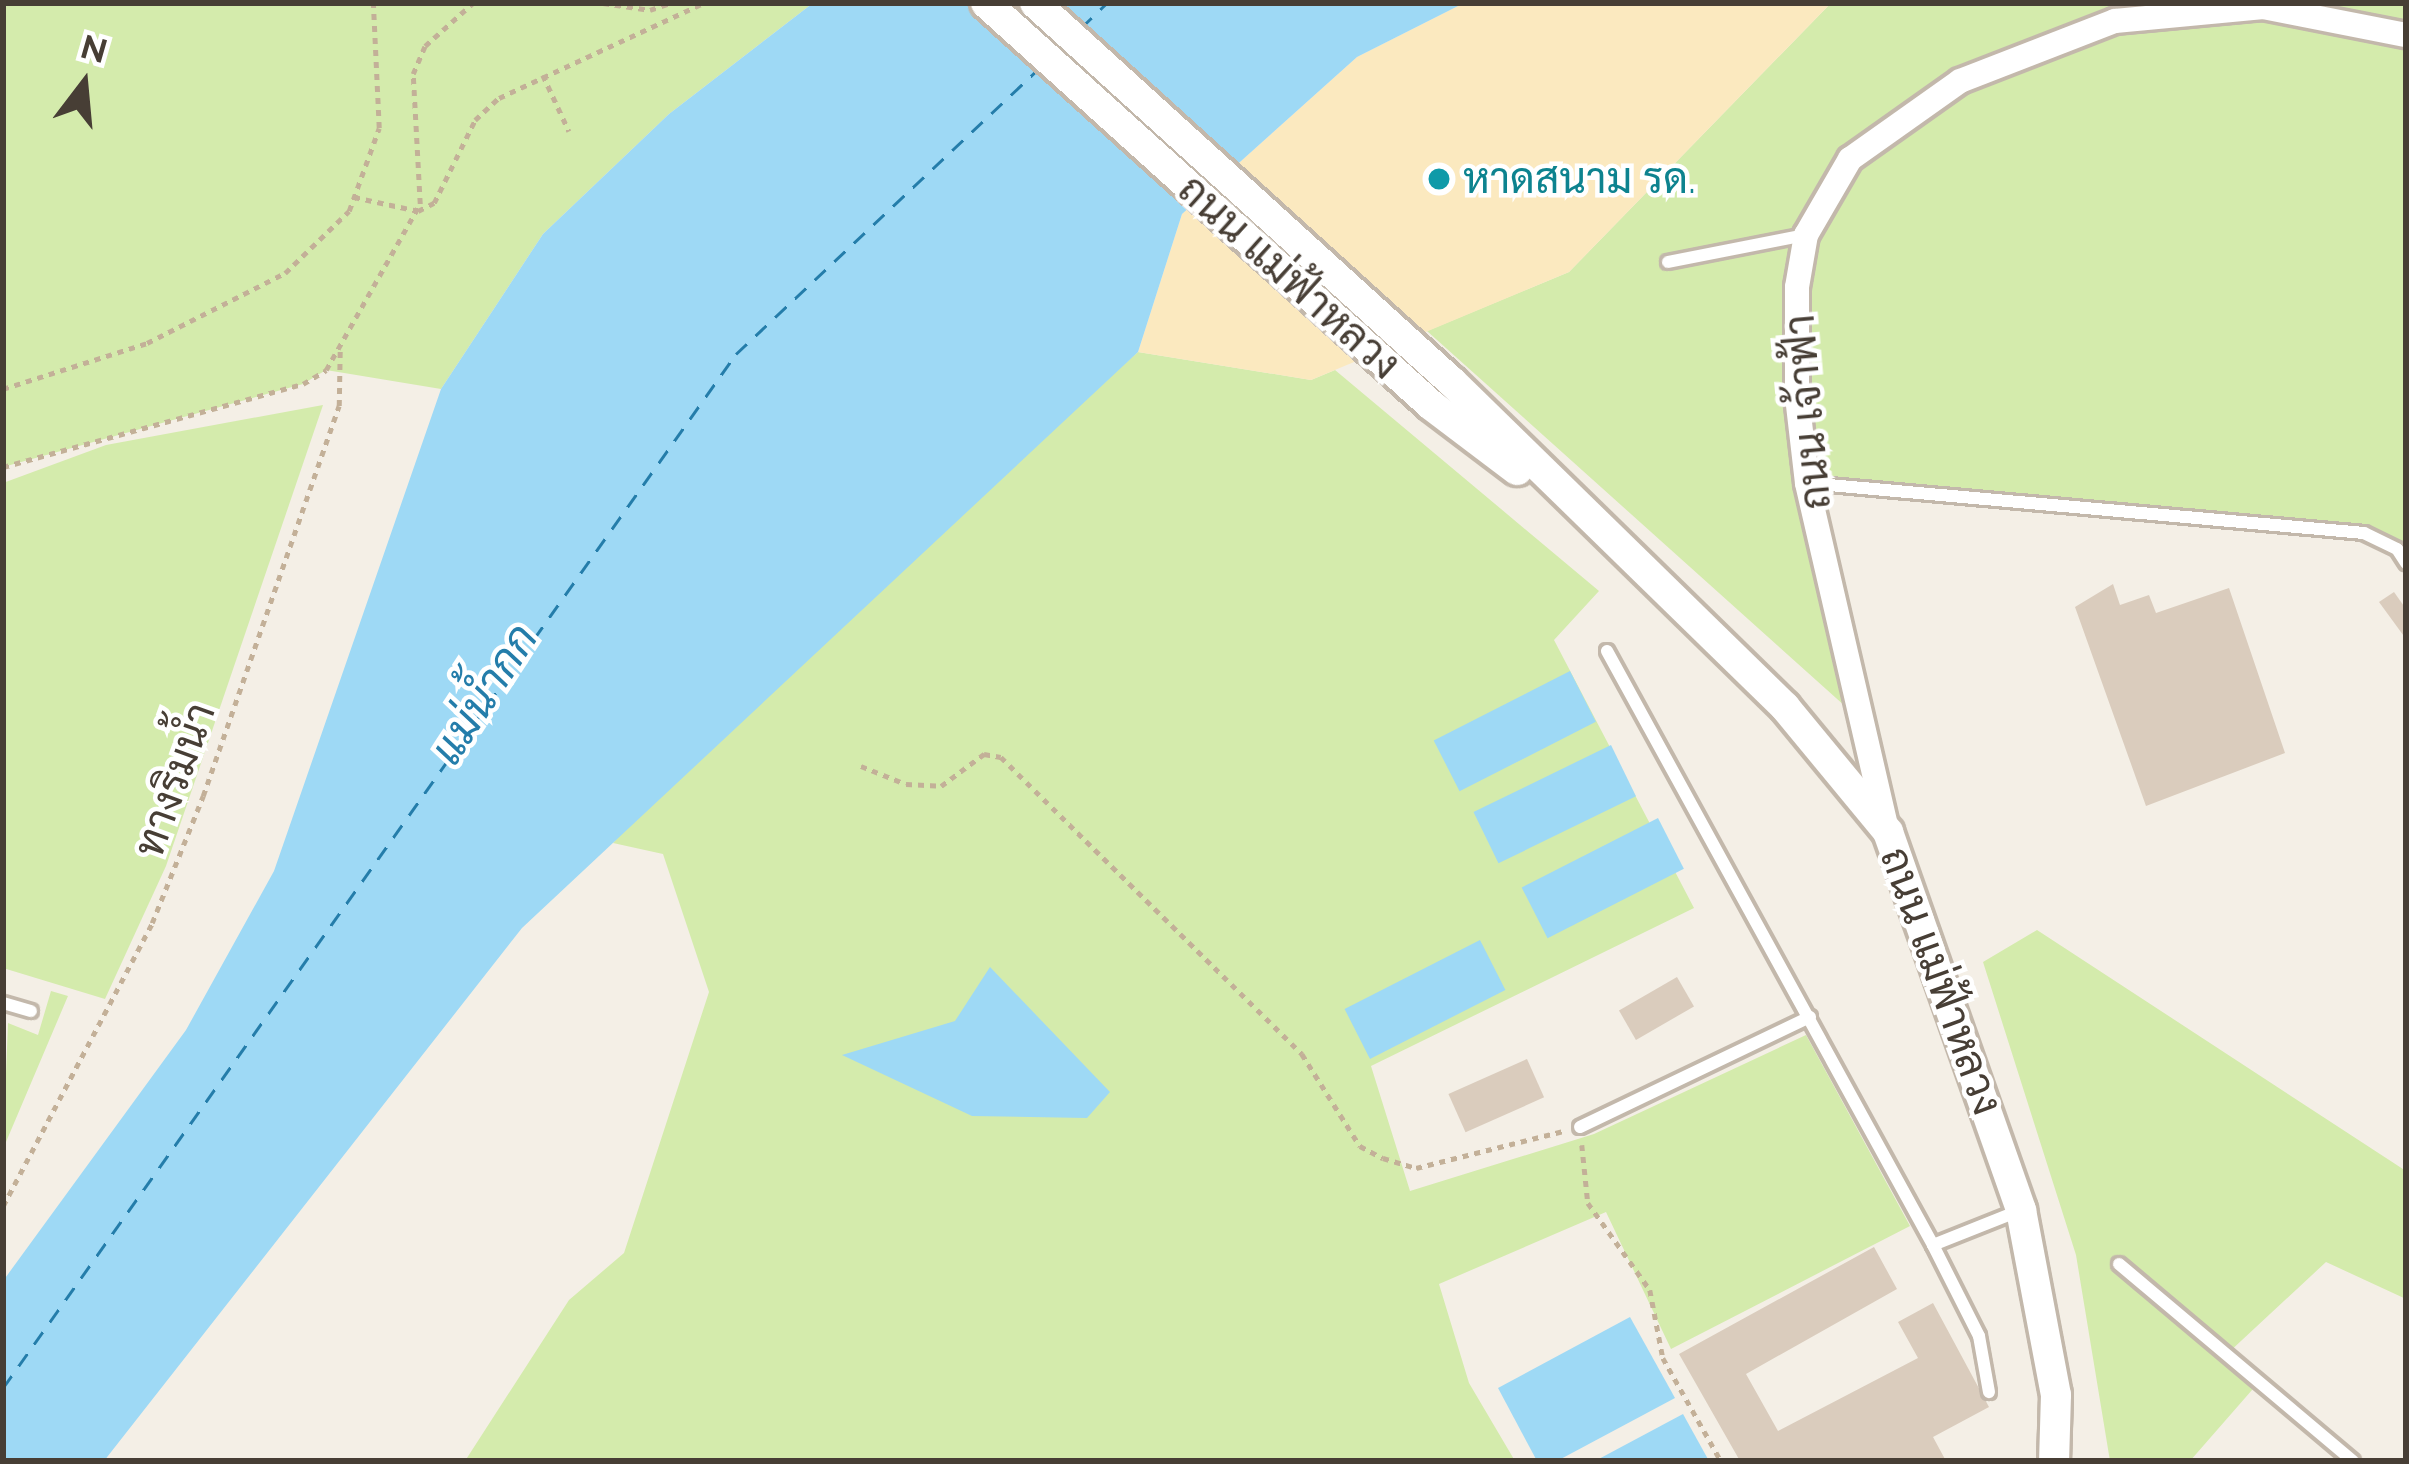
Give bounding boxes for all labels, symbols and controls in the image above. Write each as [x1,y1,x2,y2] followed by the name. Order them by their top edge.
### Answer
[24,24,144,144] north arrow
[77,27,112,71] text: N
[1463,154,1696,204] place label: หาดสนาม รด.
[1168,164,1410,390] street label: ถนน แม่ฟ้าหลวง
[1426,166,1452,192] marker: หาดสนาม รด.
[1774,312,1842,512] street label: ถนน เจ้าฟ้า
[419,614,549,774] water label: แม่น้ำกก
[124,696,226,864] street label: ทางริมน้ำ
[1869,840,2013,1122] street label: ถนน แม่ฟ้าหลวง

